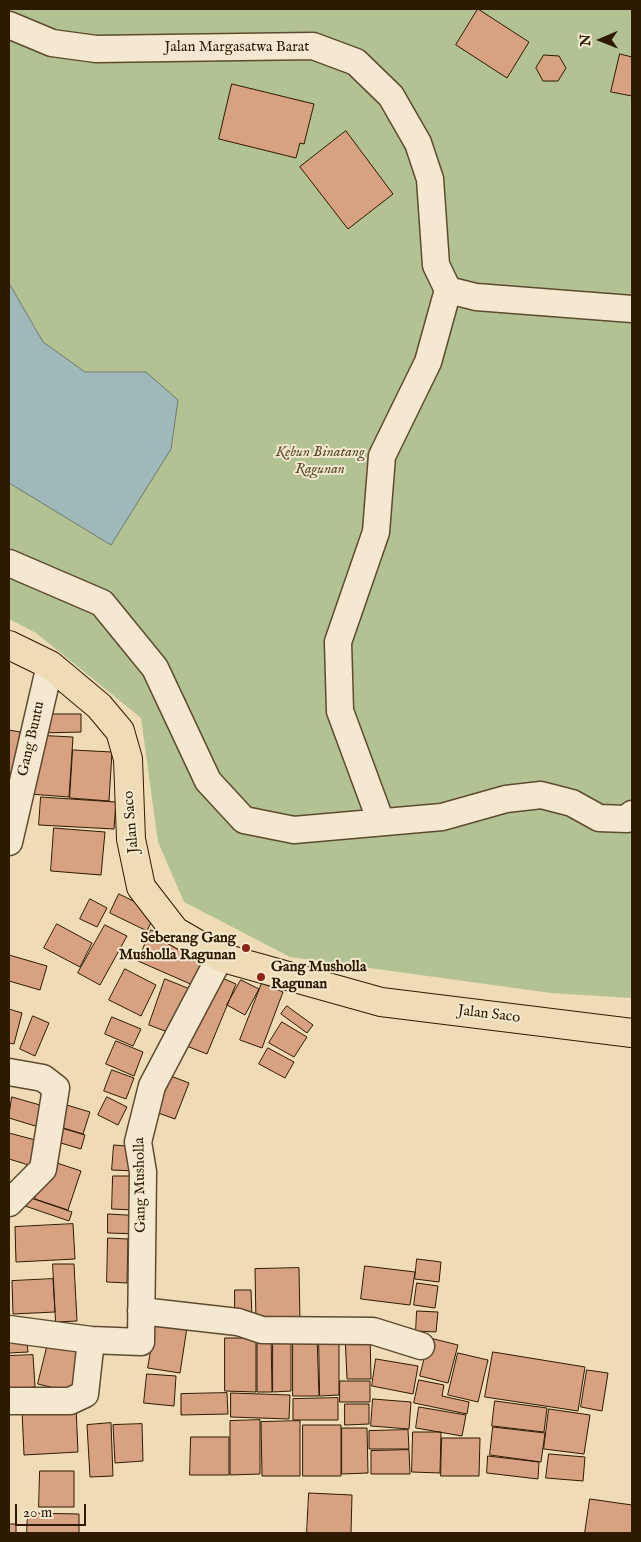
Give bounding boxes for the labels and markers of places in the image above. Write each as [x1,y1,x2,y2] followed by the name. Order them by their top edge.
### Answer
[119,930,236,965] place label: Seberang Gang Musholla Ragunan
[240,942,252,954] marker: Seberang Gang Musholla Ragunan
[271,959,366,994] place label: Gang Musholla Ragunan
[255,971,267,983] marker: Gang Musholla Ragunan

